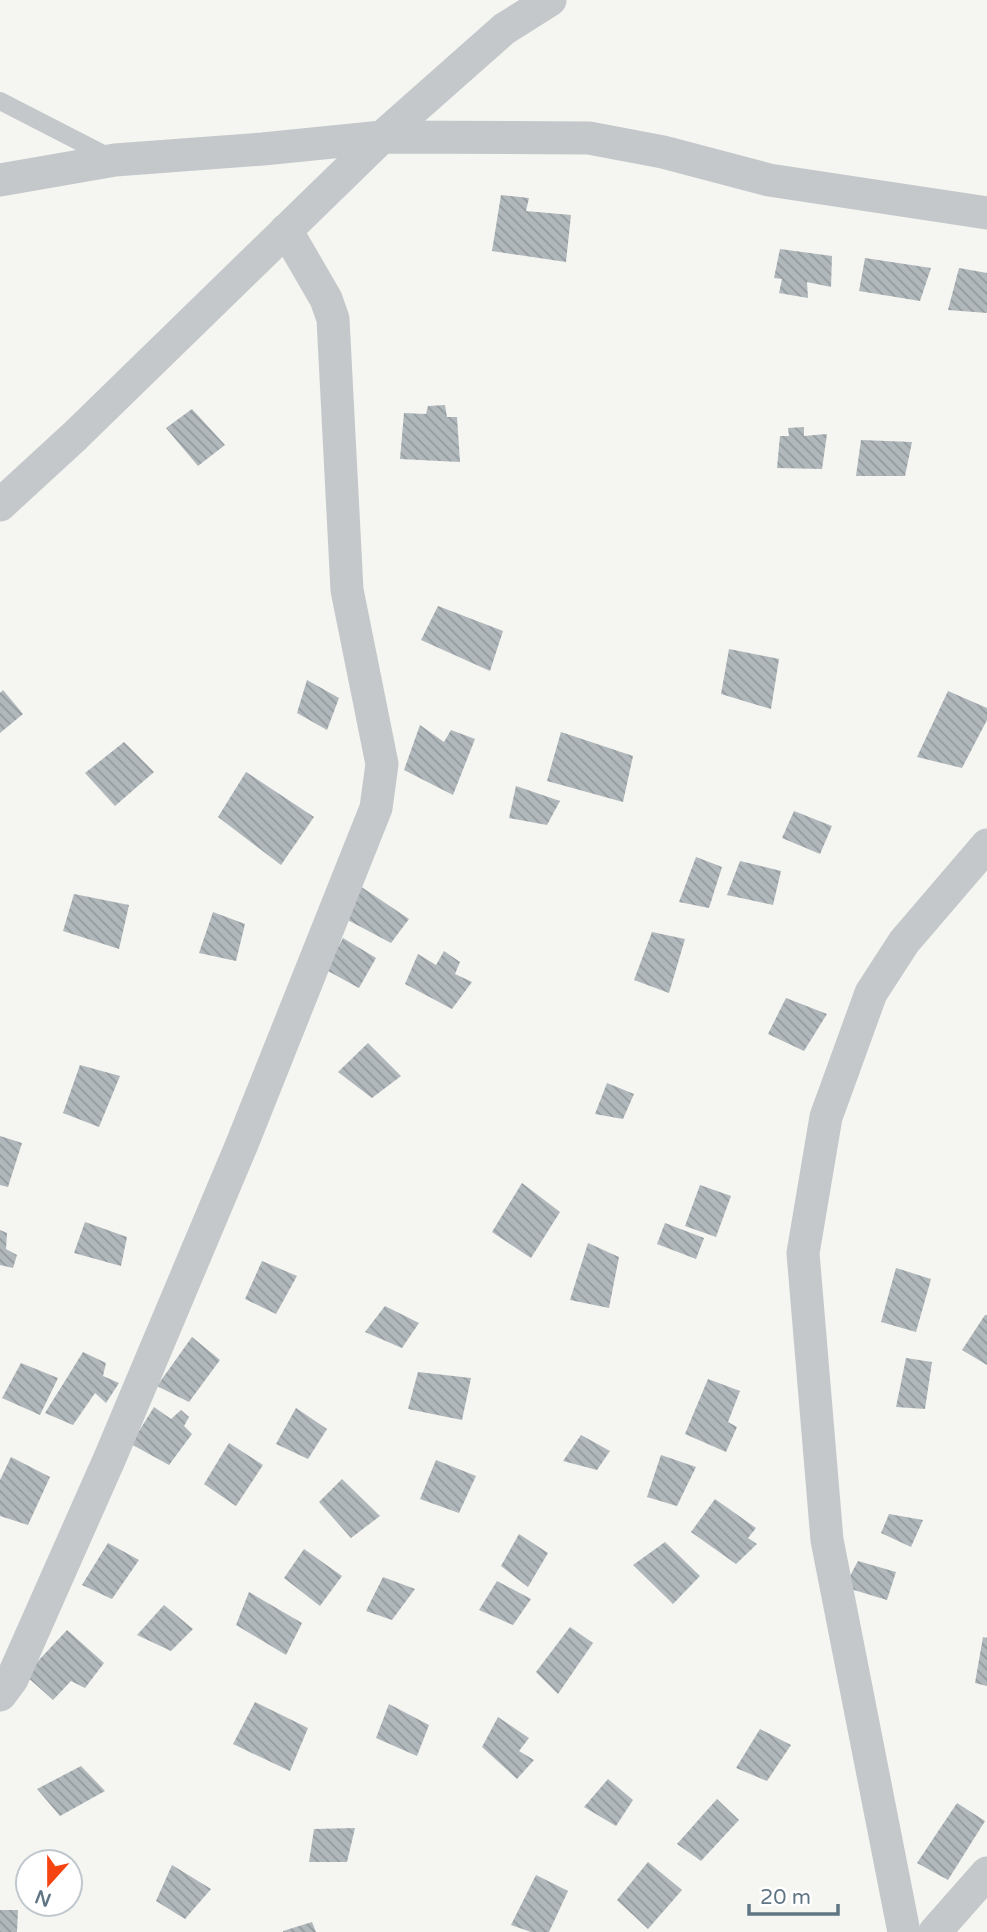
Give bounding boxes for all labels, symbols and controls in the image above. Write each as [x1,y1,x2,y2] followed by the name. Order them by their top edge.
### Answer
[14,1848,84,1918] north arrow
[749,1872,838,1916] scale bar
[32,1885,54,1911] text: N
[760,1885,811,1910] text: 20 m

